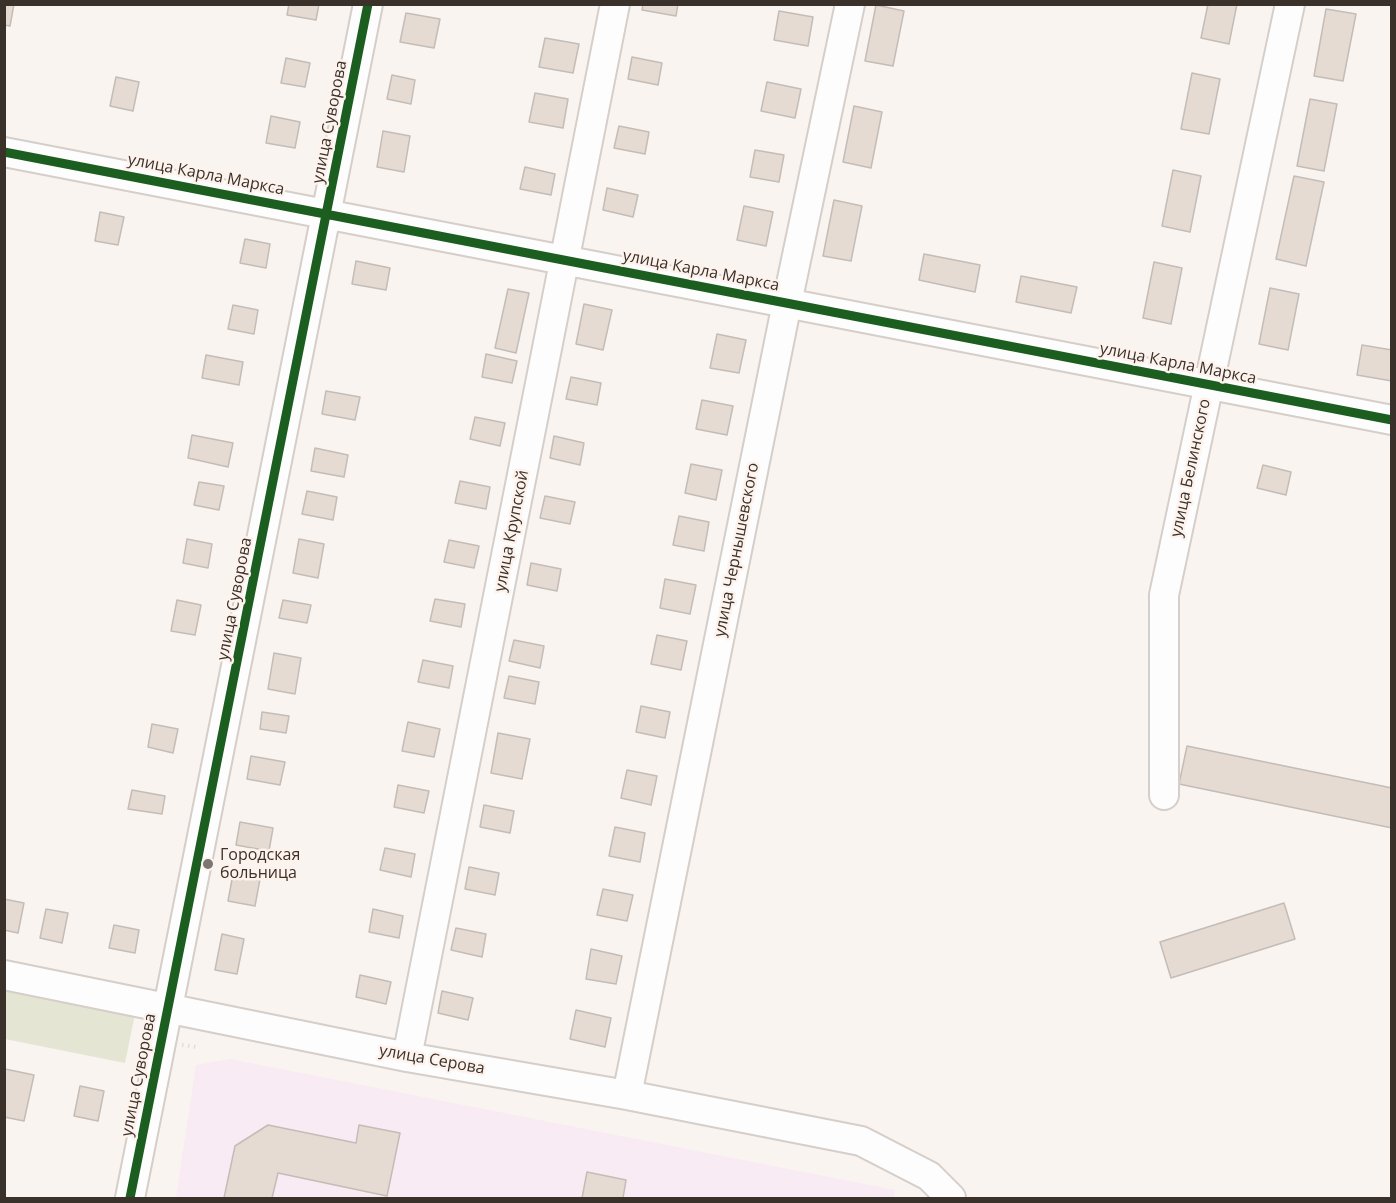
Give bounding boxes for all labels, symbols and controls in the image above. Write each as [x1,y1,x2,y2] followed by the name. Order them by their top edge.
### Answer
[309,59,351,185] street label: улица Суворова
[126,150,286,200] street label: улица Карла Маркса
[621,246,781,296] street label: улица Карла Маркса
[1098,339,1258,389] street label: улица Карла Маркса
[1167,397,1215,539] street label: улица Белинского
[711,461,763,639] street label: улица Чернышевского
[491,468,533,594] street label: улица Крупской
[214,536,256,662] street label: улица Суворова
[220,845,300,883] place label: Городская больница
[201,857,215,871] marker: Городская больница
[118,1012,160,1138] street label: улица Суворова
[378,1041,486,1079] street label: улица Серова

